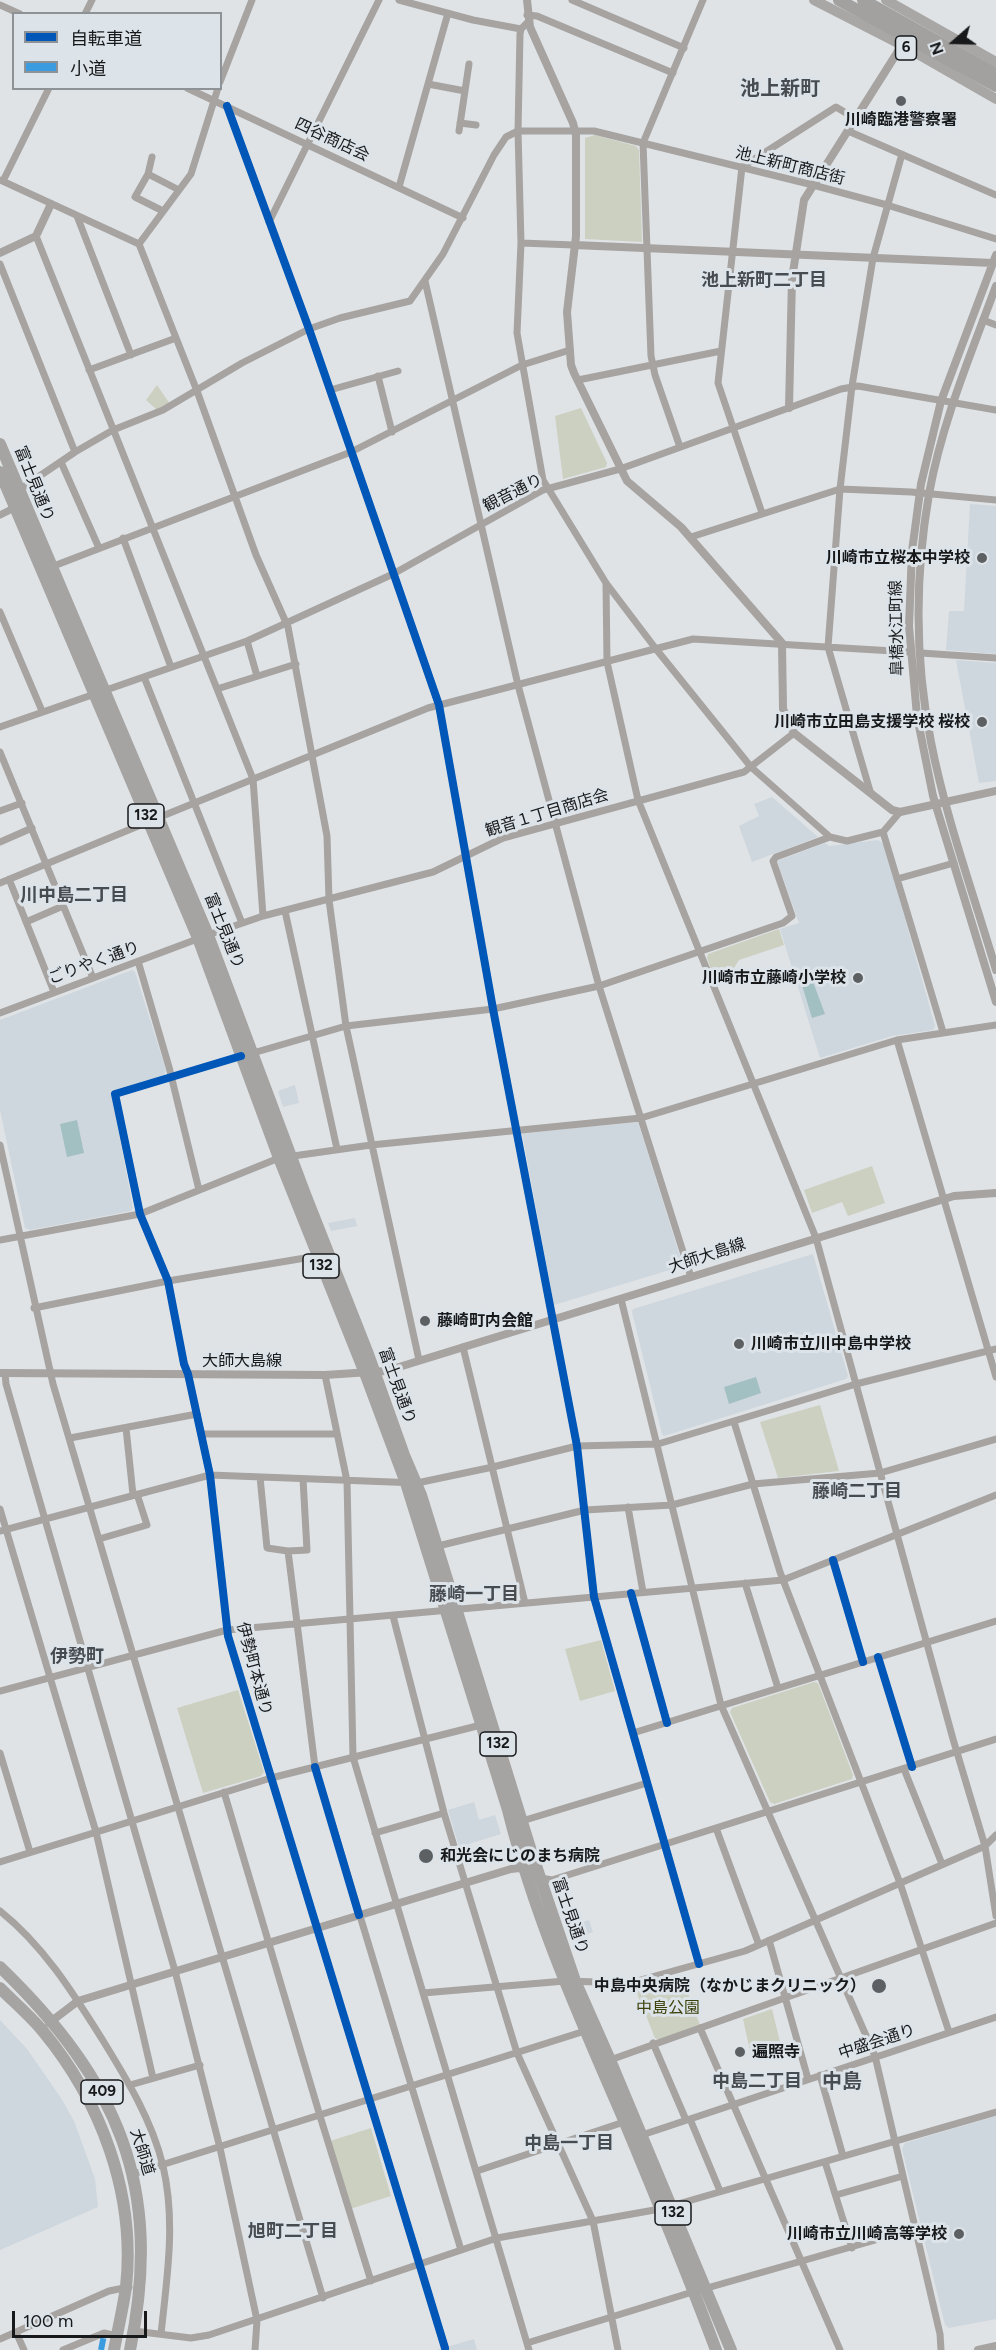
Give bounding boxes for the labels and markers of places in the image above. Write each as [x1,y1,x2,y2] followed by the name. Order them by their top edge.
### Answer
[894,94,908,108] marker: 川崎臨港警察署
[845,110,957,130] place label: 川崎臨港警察署
[826,548,970,568] place label: 川崎市立桜本中学校
[975,551,989,565] marker: 川崎市立桜本中学校
[774,712,970,732] place label: 川崎市立田島支援学校 桜校
[975,715,989,729] marker: 川崎市立田島支援学校 桜校
[702,968,846,988] place label: 川崎市立藤崎小学校
[851,971,865,985] marker: 川崎市立藤崎小学校
[437,1311,533,1331] place label: 藤崎町内会館
[418,1314,432,1328] marker: 藤崎町内会館
[751,1334,911,1354] place label: 川崎市立川中島中学校
[732,1337,746,1351] marker: 川崎市立川中島中学校
[440,1846,600,1866] place label: 和光会にじのまち病院
[417,1847,435,1865] marker: 和光会にじのまち病院
[594,1976,866,1996] place label: 中島中央病院（なかじまクリニック）
[870,1977,888,1995] marker: 中島中央病院（なかじまクリニック）
[752,2042,800,2062] place label: 遍照寺
[733,2045,747,2059] marker: 遍照寺
[787,2224,947,2244] place label: 川崎市立川崎高等学校
[952,2227,966,2241] marker: 川崎市立川崎高等学校

